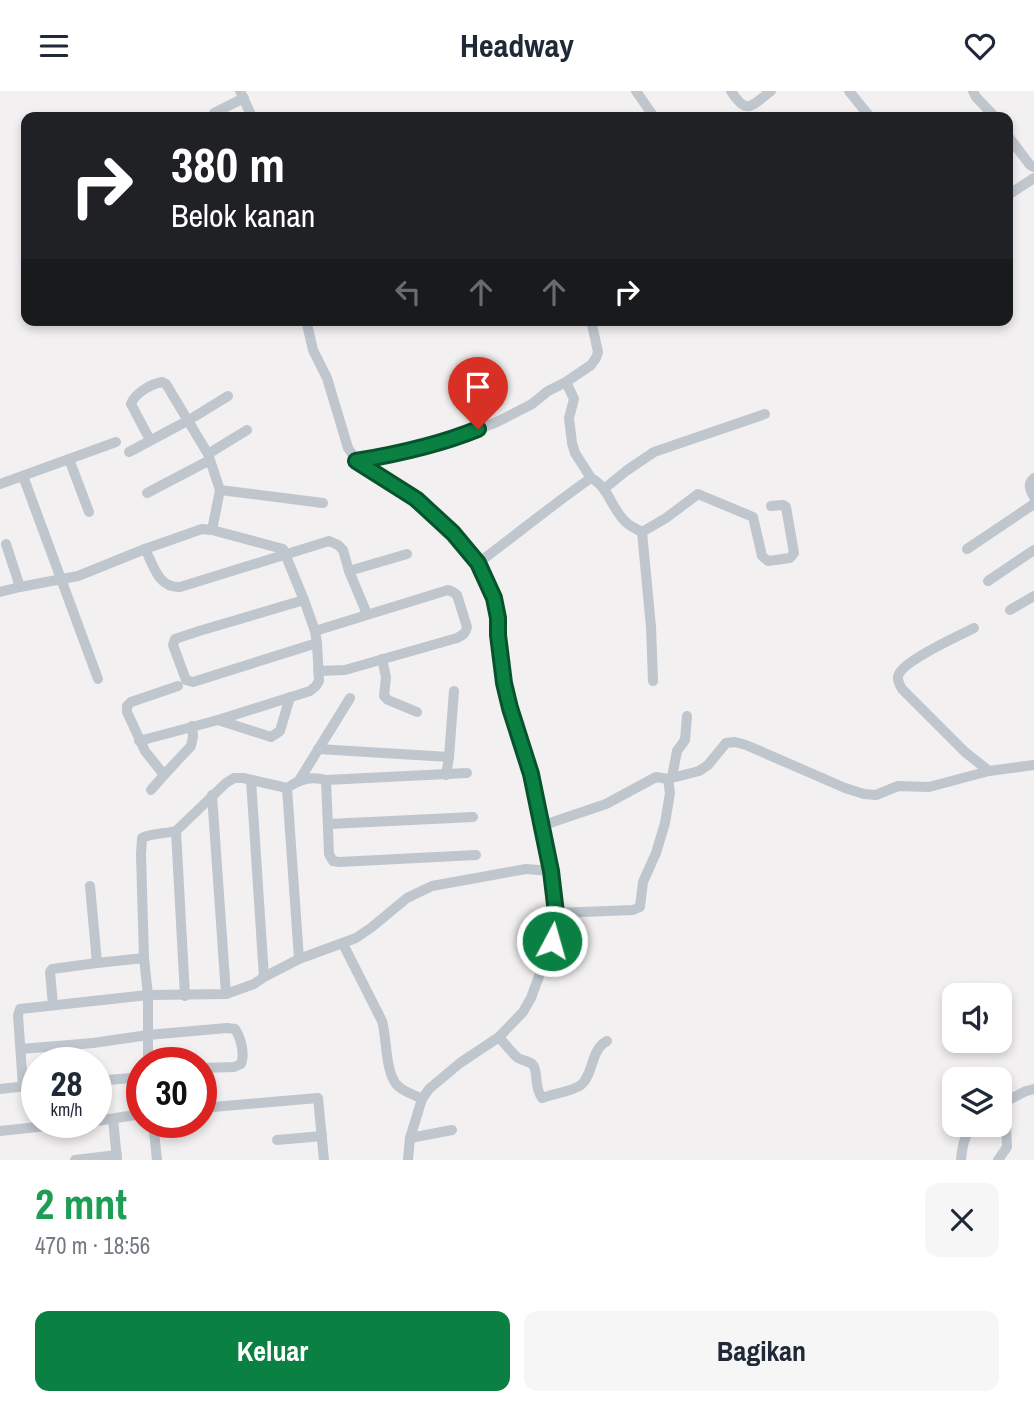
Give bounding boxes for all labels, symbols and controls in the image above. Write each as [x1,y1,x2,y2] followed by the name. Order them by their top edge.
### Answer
[460,24,574,67] text: Headway
[35,27,73,65] icon: menu
[961,27,999,65] icon: heart
[171,131,285,197] text: 380 m
[56,140,147,231] icon: right
[171,194,315,237] text: Belok kanan
[389,273,427,311] icon: left
[462,273,500,311] icon: ahead
[535,273,573,311] icon: ahead
[608,273,646,311] icon: right
[448,357,508,429] pin
[459,368,497,406] icon: arrive
[515,904,589,978] position arrow
[942,983,1012,1137] map controls
[942,983,1012,1053] button: sound
[126,1047,217,1138] speed limit sign: 30
[51,1060,82,1107] text: 28
[942,1067,1012,1137] button: layers
[51,1097,83,1122] text: km/h
[35,1176,127,1232] text: 2 mnt
[925,1183,999,1257] button: close
[35,1230,150,1261] text: 470 m · 18:56
[35,1311,510,1391] button: Keluar
[524,1311,999,1391] button: Bagikan

